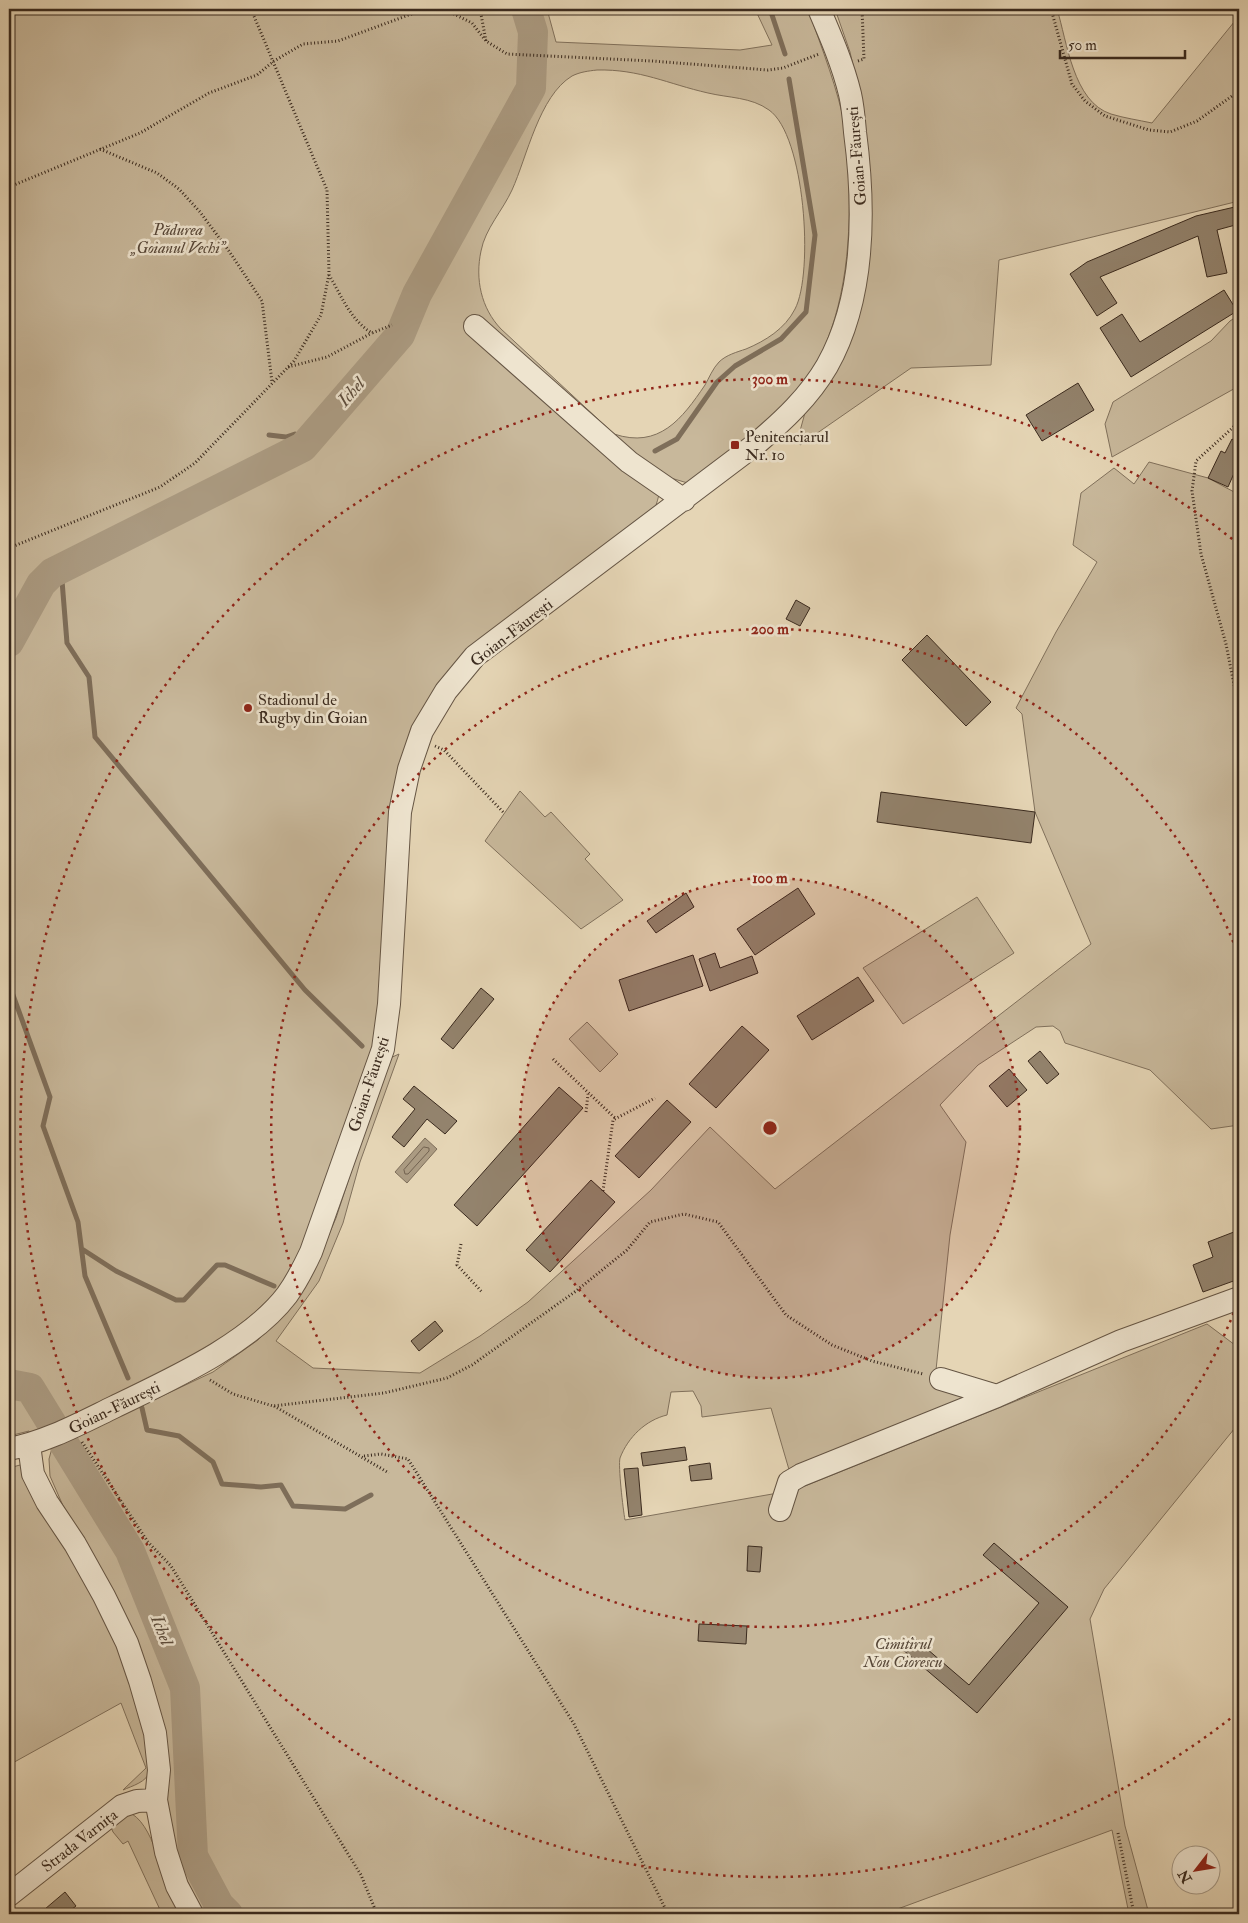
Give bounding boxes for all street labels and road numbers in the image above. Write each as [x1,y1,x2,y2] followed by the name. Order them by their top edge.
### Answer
[843,106,871,206] street label: Goian-Făurești
[466,594,557,671] street label: Goian-Făurești
[344,1034,394,1135] street label: Goian-Făurești
[65,1377,163,1439] street label: Goian-Făurești
[38,1805,122,1877] street label: Strada Varnița

